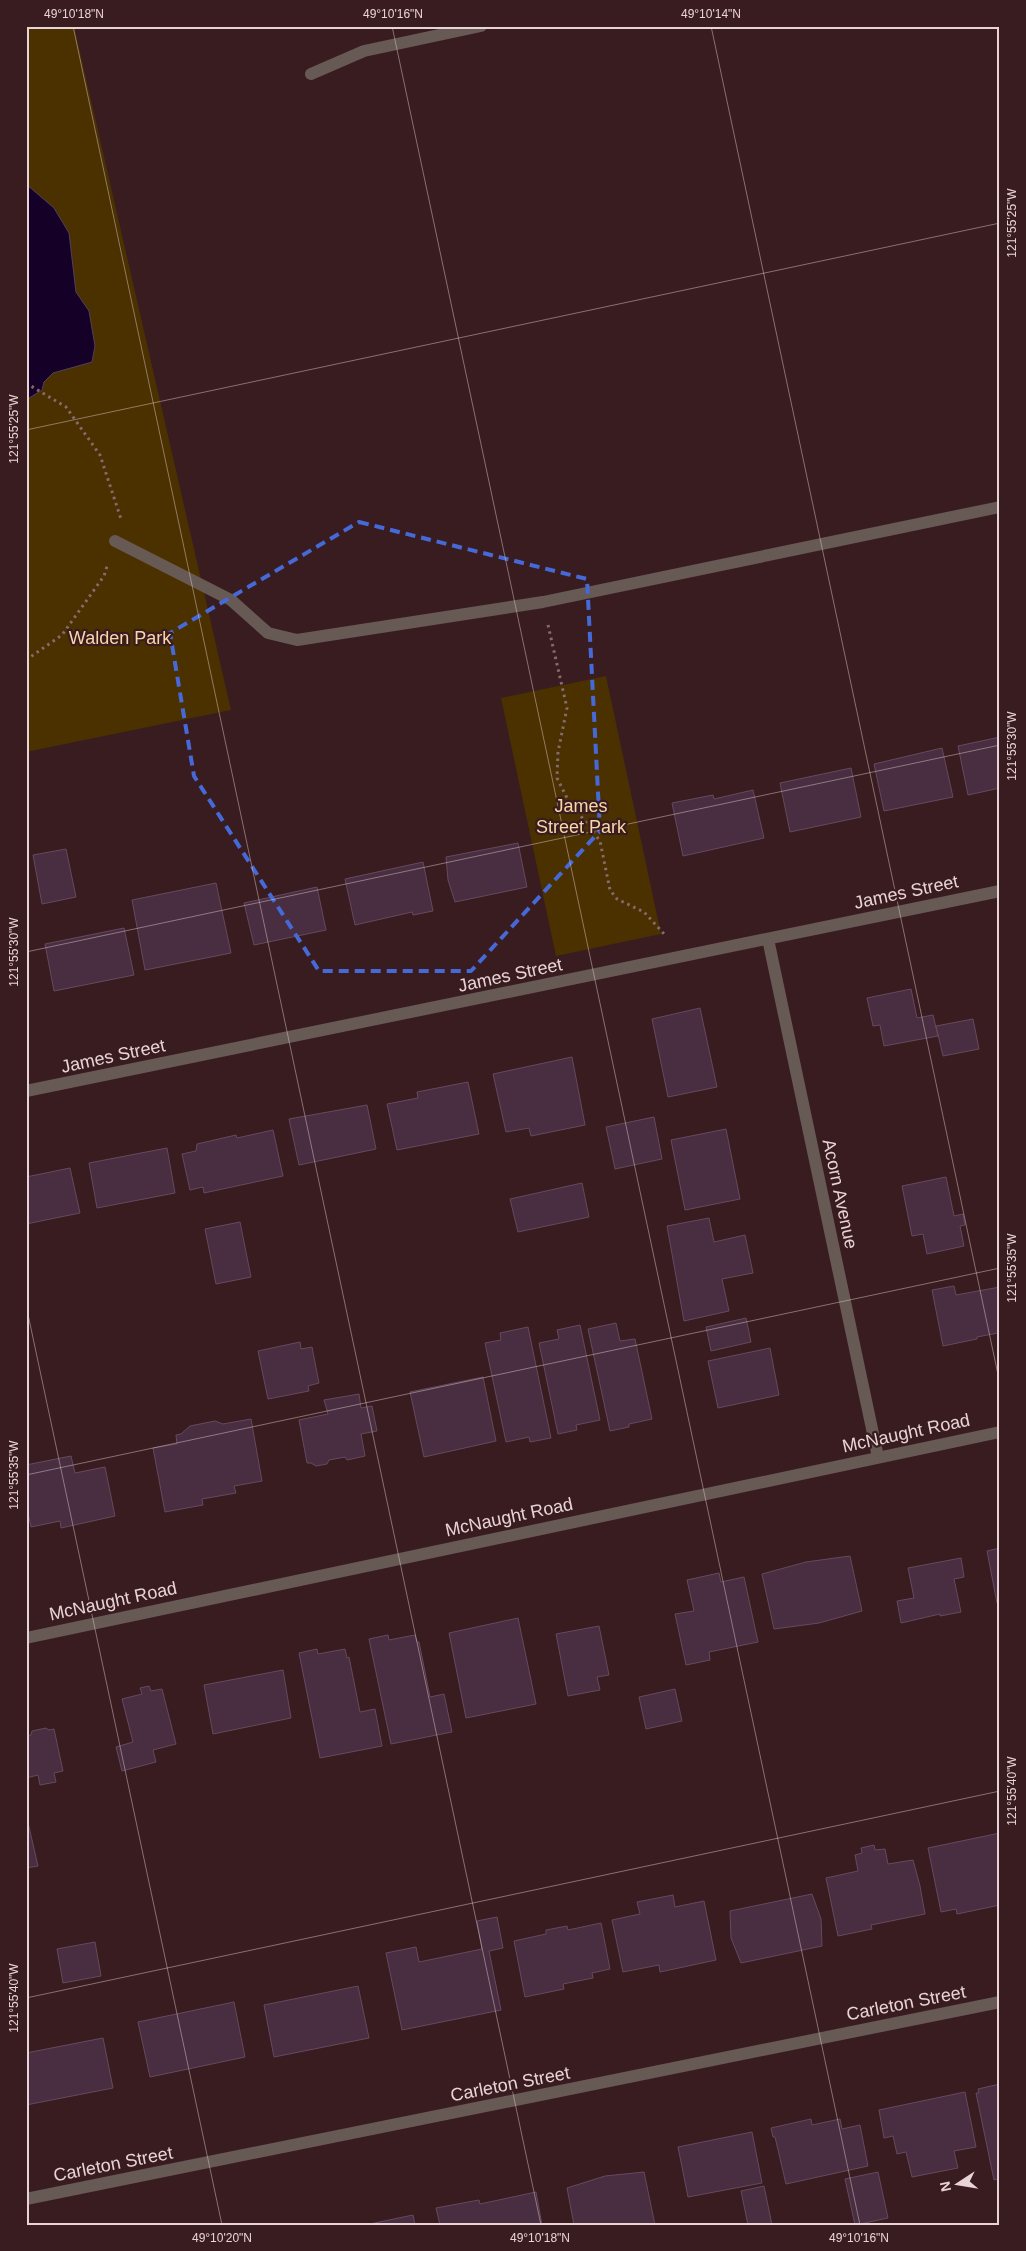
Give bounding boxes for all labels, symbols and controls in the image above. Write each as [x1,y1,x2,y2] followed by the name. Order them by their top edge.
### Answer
[44,7,104,21] text: 49°10'18"N
[363,7,423,21] text: 49°10'16"N
[681,7,741,21] text: 49°10'14"N
[1005,188,1019,258] text: 121°55'25"W
[7,394,21,464] text: 121°55'25"W
[69,628,172,648] park label: Walden Park
[1005,711,1019,781] text: 121°55'30"W
[536,796,627,837] park label: James Street Park
[852,871,960,913] street label: James Street
[7,917,21,987] text: 121°55'30"W
[456,954,564,996] street label: James Street
[59,1035,167,1077] street label: James Street
[819,1137,861,1251] street label: Acorn Avenue
[1005,1233,1019,1303] text: 121°55'35"W
[840,1410,972,1456] street label: McNaught Road
[7,1440,21,1510] text: 121°55'35"W
[443,1494,575,1540] street label: McNaught Road
[47,1578,179,1624] street label: McNaught Road
[1005,1756,1019,1826] text: 121°55'40"W
[7,1963,21,2033] text: 121°55'40"W
[845,1982,967,2024] street label: Carleton Street
[449,2063,571,2105] street label: Carleton Street
[52,2143,174,2185] street label: Carleton Street
[934,2158,984,2208] north arrow
[936,2180,954,2193] text: N
[192,2231,252,2245] text: 49°10'20"N
[510,2231,570,2245] text: 49°10'18"N
[829,2231,889,2245] text: 49°10'16"N

